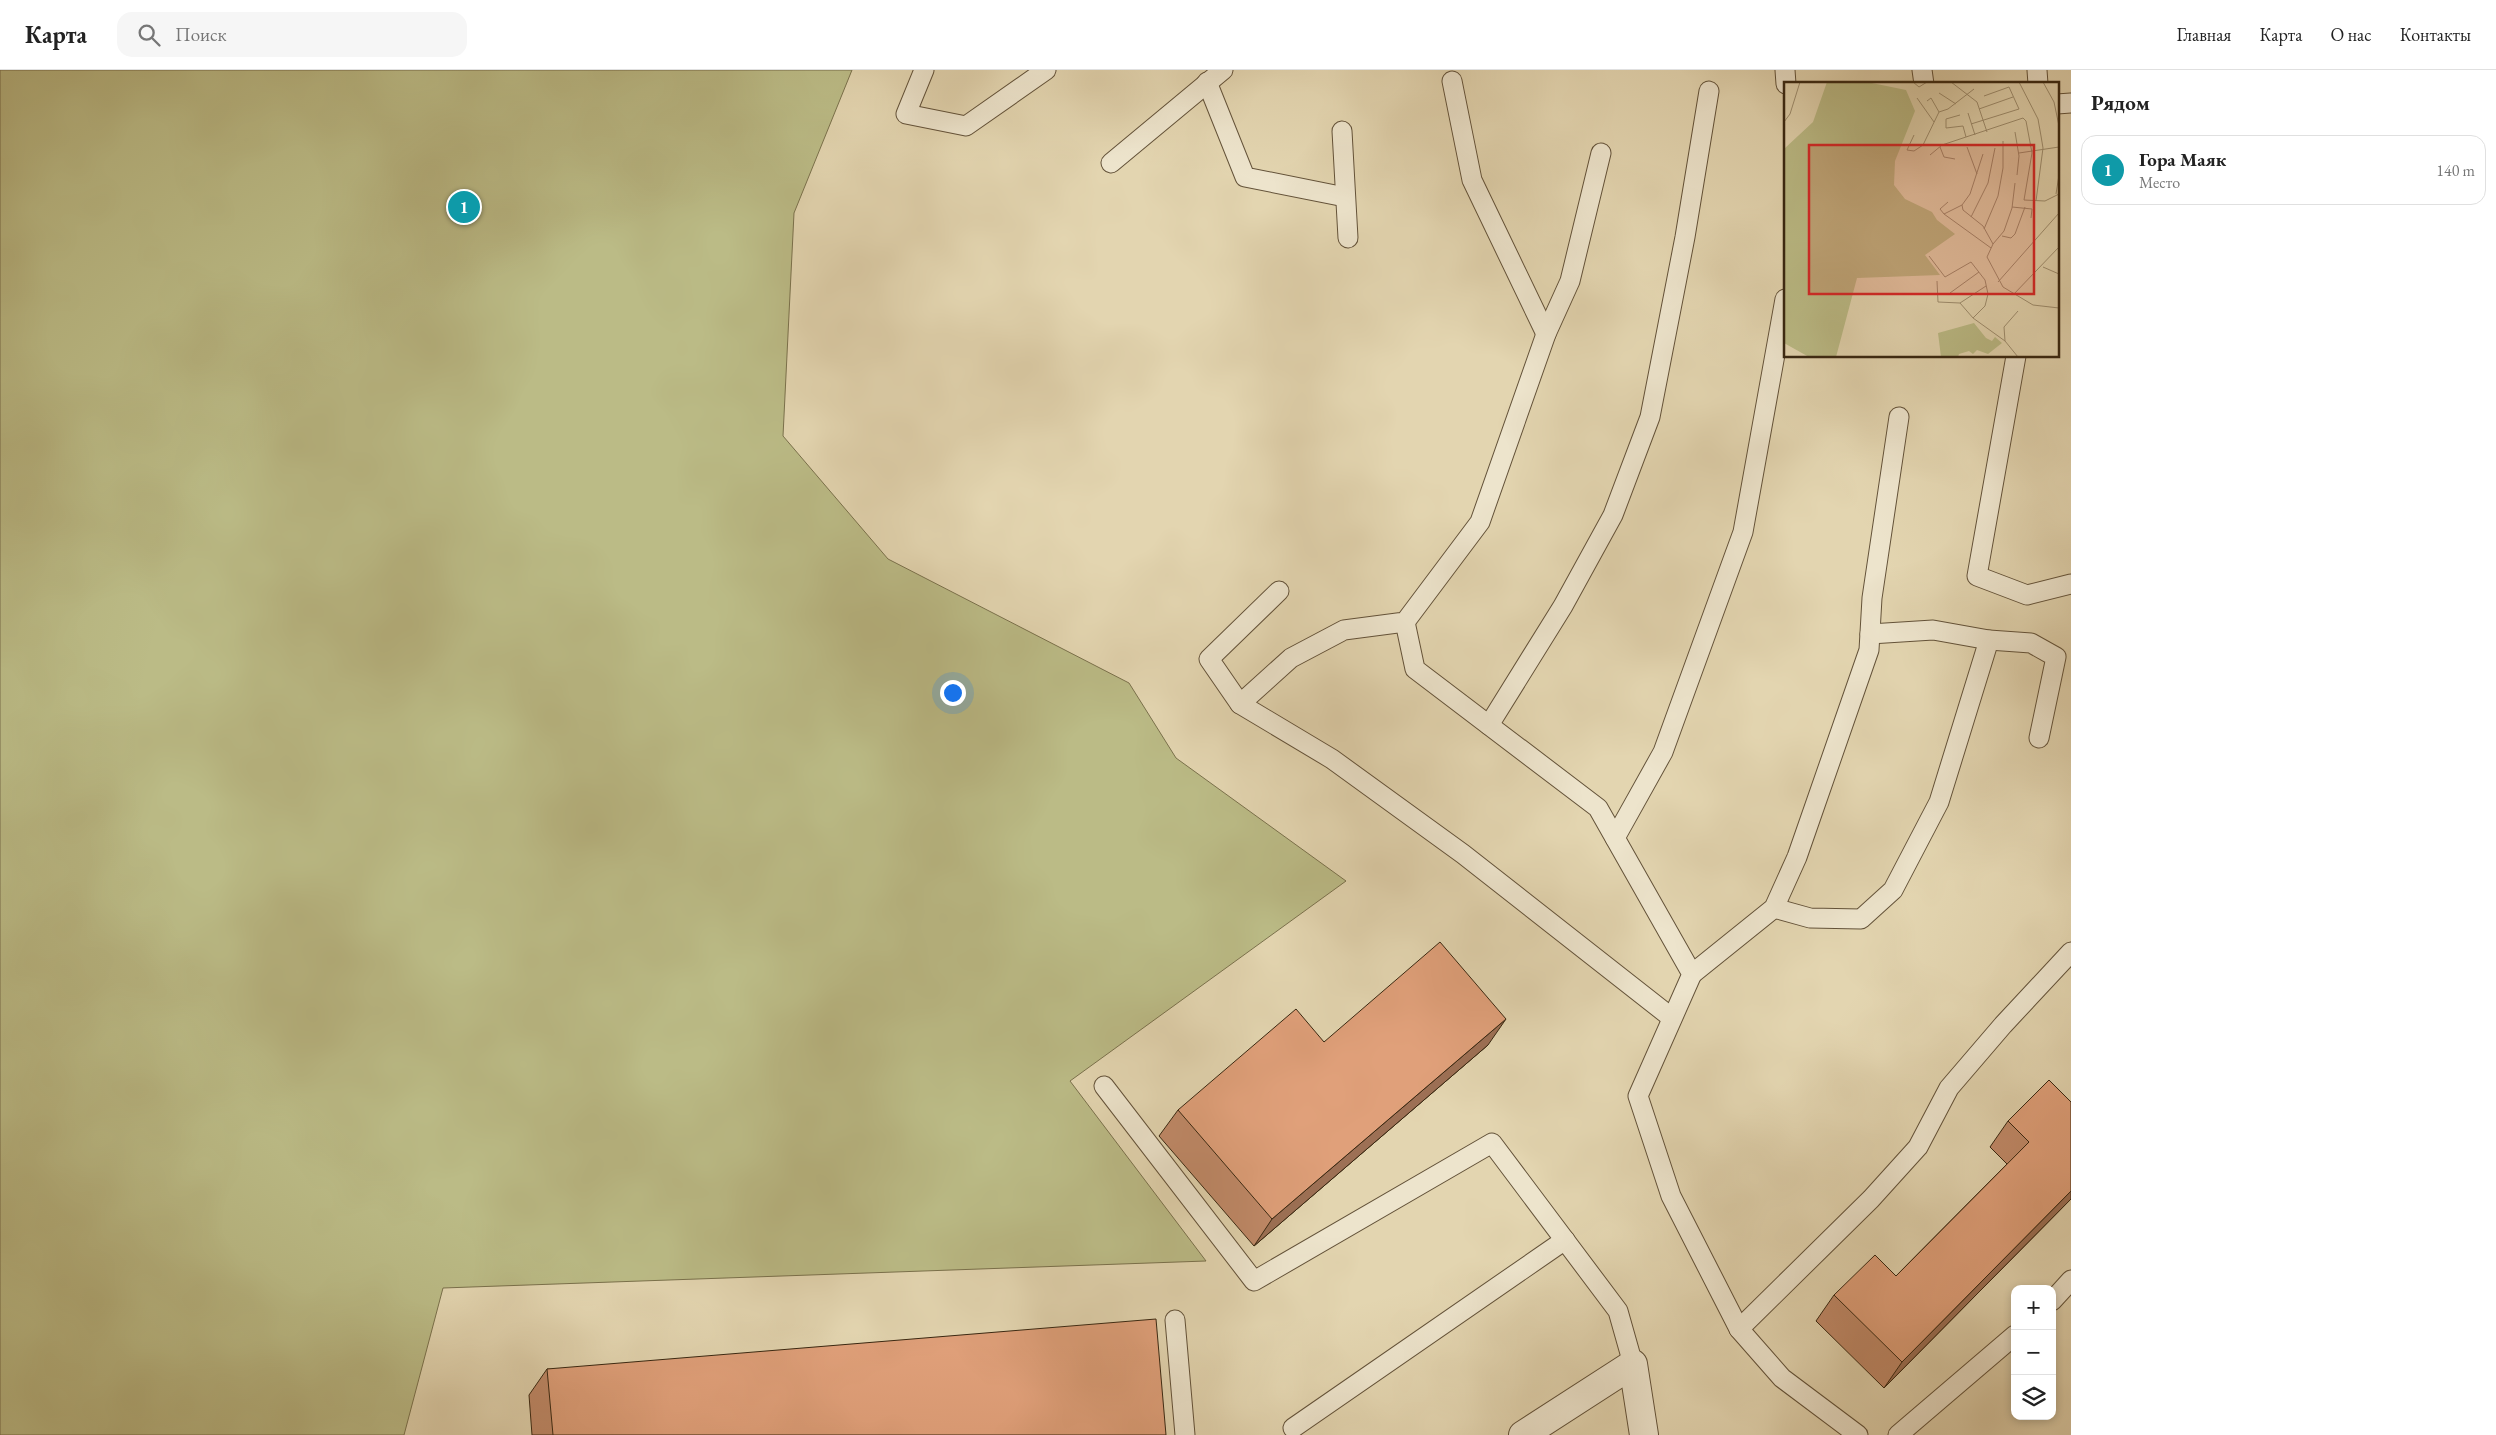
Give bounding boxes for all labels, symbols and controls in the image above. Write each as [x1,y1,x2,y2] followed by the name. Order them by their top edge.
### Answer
[117,12,467,57] search box
[25,19,87,50] text: Карта
[135,21,163,49] icon: search
[175,22,227,47] text: Поиск
[2177,23,2231,46] text: Главная
[2259,23,2302,46] text: Карта
[2330,23,2372,46] text: О нас
[2400,23,2471,46] text: Контакты
[1784,82,2058,358] inset map
[2091,89,2150,116] text: Рядом
[2139,147,2226,172] text: Гора Маяк
[2104,160,2112,181] text: 1
[2436,160,2475,181] text: 140 m
[2139,172,2180,193] text: Место
[448,188,480,226] pin: 1
[940,680,966,706] your location
[2011,1285,2056,1420] map controls
[2011,1285,2056,1330] button: +
[2011,1330,2056,1375] button: −
[2011,1375,2056,1420] button: layers

